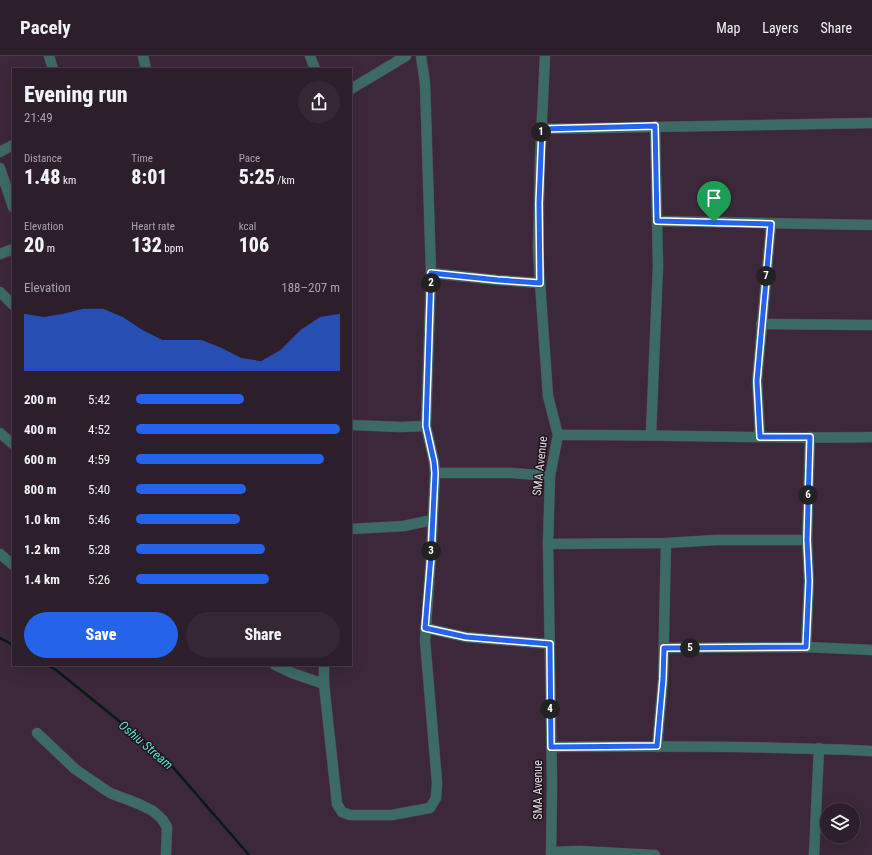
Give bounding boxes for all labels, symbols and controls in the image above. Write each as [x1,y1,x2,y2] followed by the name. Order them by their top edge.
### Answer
[20,16,71,39] text: Pacely
[716,20,740,36] text: Map
[762,20,799,36] text: Layers
[821,20,852,36] text: Share
[298,81,340,123] button: share
[24,82,128,107] text: Evening run
[24,110,53,125] text: 21:49
[531,122,551,142] pin: 1
[538,125,544,138] text: 1
[24,152,62,165] text: Distance
[131,152,153,165] text: Time
[239,152,260,165] text: Pace
[24,165,60,189] text: 1.48
[131,165,167,189] text: 8:01
[239,165,275,189] text: 5:25
[60,174,76,187] text: km
[275,174,295,187] text: /km
[697,181,731,222] pin
[703,187,725,209] icon: arrive
[24,220,64,233] text: Elevation
[131,220,175,233] text: Heart rate
[239,220,256,233] text: kcal
[24,233,44,257] text: 20
[131,233,162,257] text: 132
[239,233,269,257] text: 106
[44,242,55,255] text: m
[162,242,183,255] text: bpm
[756,266,776,286] pin: 7
[763,269,769,282] text: 7
[421,273,441,293] pin: 2
[428,276,434,289] text: 2
[24,280,71,295] text: Elevation
[281,280,340,295] text: 188–207 m
[24,392,56,407] text: 200 m
[88,392,110,407] text: 5:42
[24,422,56,437] text: 400 m
[88,422,110,437] text: 4:52
[530,435,550,496] street label: SMA Avenue
[24,452,56,467] text: 600 m
[88,452,110,467] text: 4:59
[24,482,56,497] text: 800 m
[88,482,110,497] text: 5:40
[798,485,818,505] pin: 6
[805,488,811,501] text: 6
[24,512,60,527] text: 1.0 km
[88,512,110,527] text: 5:46
[421,541,441,561] pin: 3
[24,542,60,557] text: 1.2 km
[88,542,110,557] text: 5:28
[428,544,434,557] text: 3
[24,572,60,587] text: 1.4 km
[88,572,110,587] text: 5:26
[24,612,178,658] button: Save
[186,612,340,658] button: Share
[680,638,700,658] pin: 5
[687,641,693,654] text: 5
[540,699,560,719] pin: 4
[547,702,553,715] text: 4
[116,717,176,773] water label: Oshiu Stream
[531,760,545,820] street label: SMA Avenue
[820,803,860,843] map controls
[820,803,860,843] button: layers

